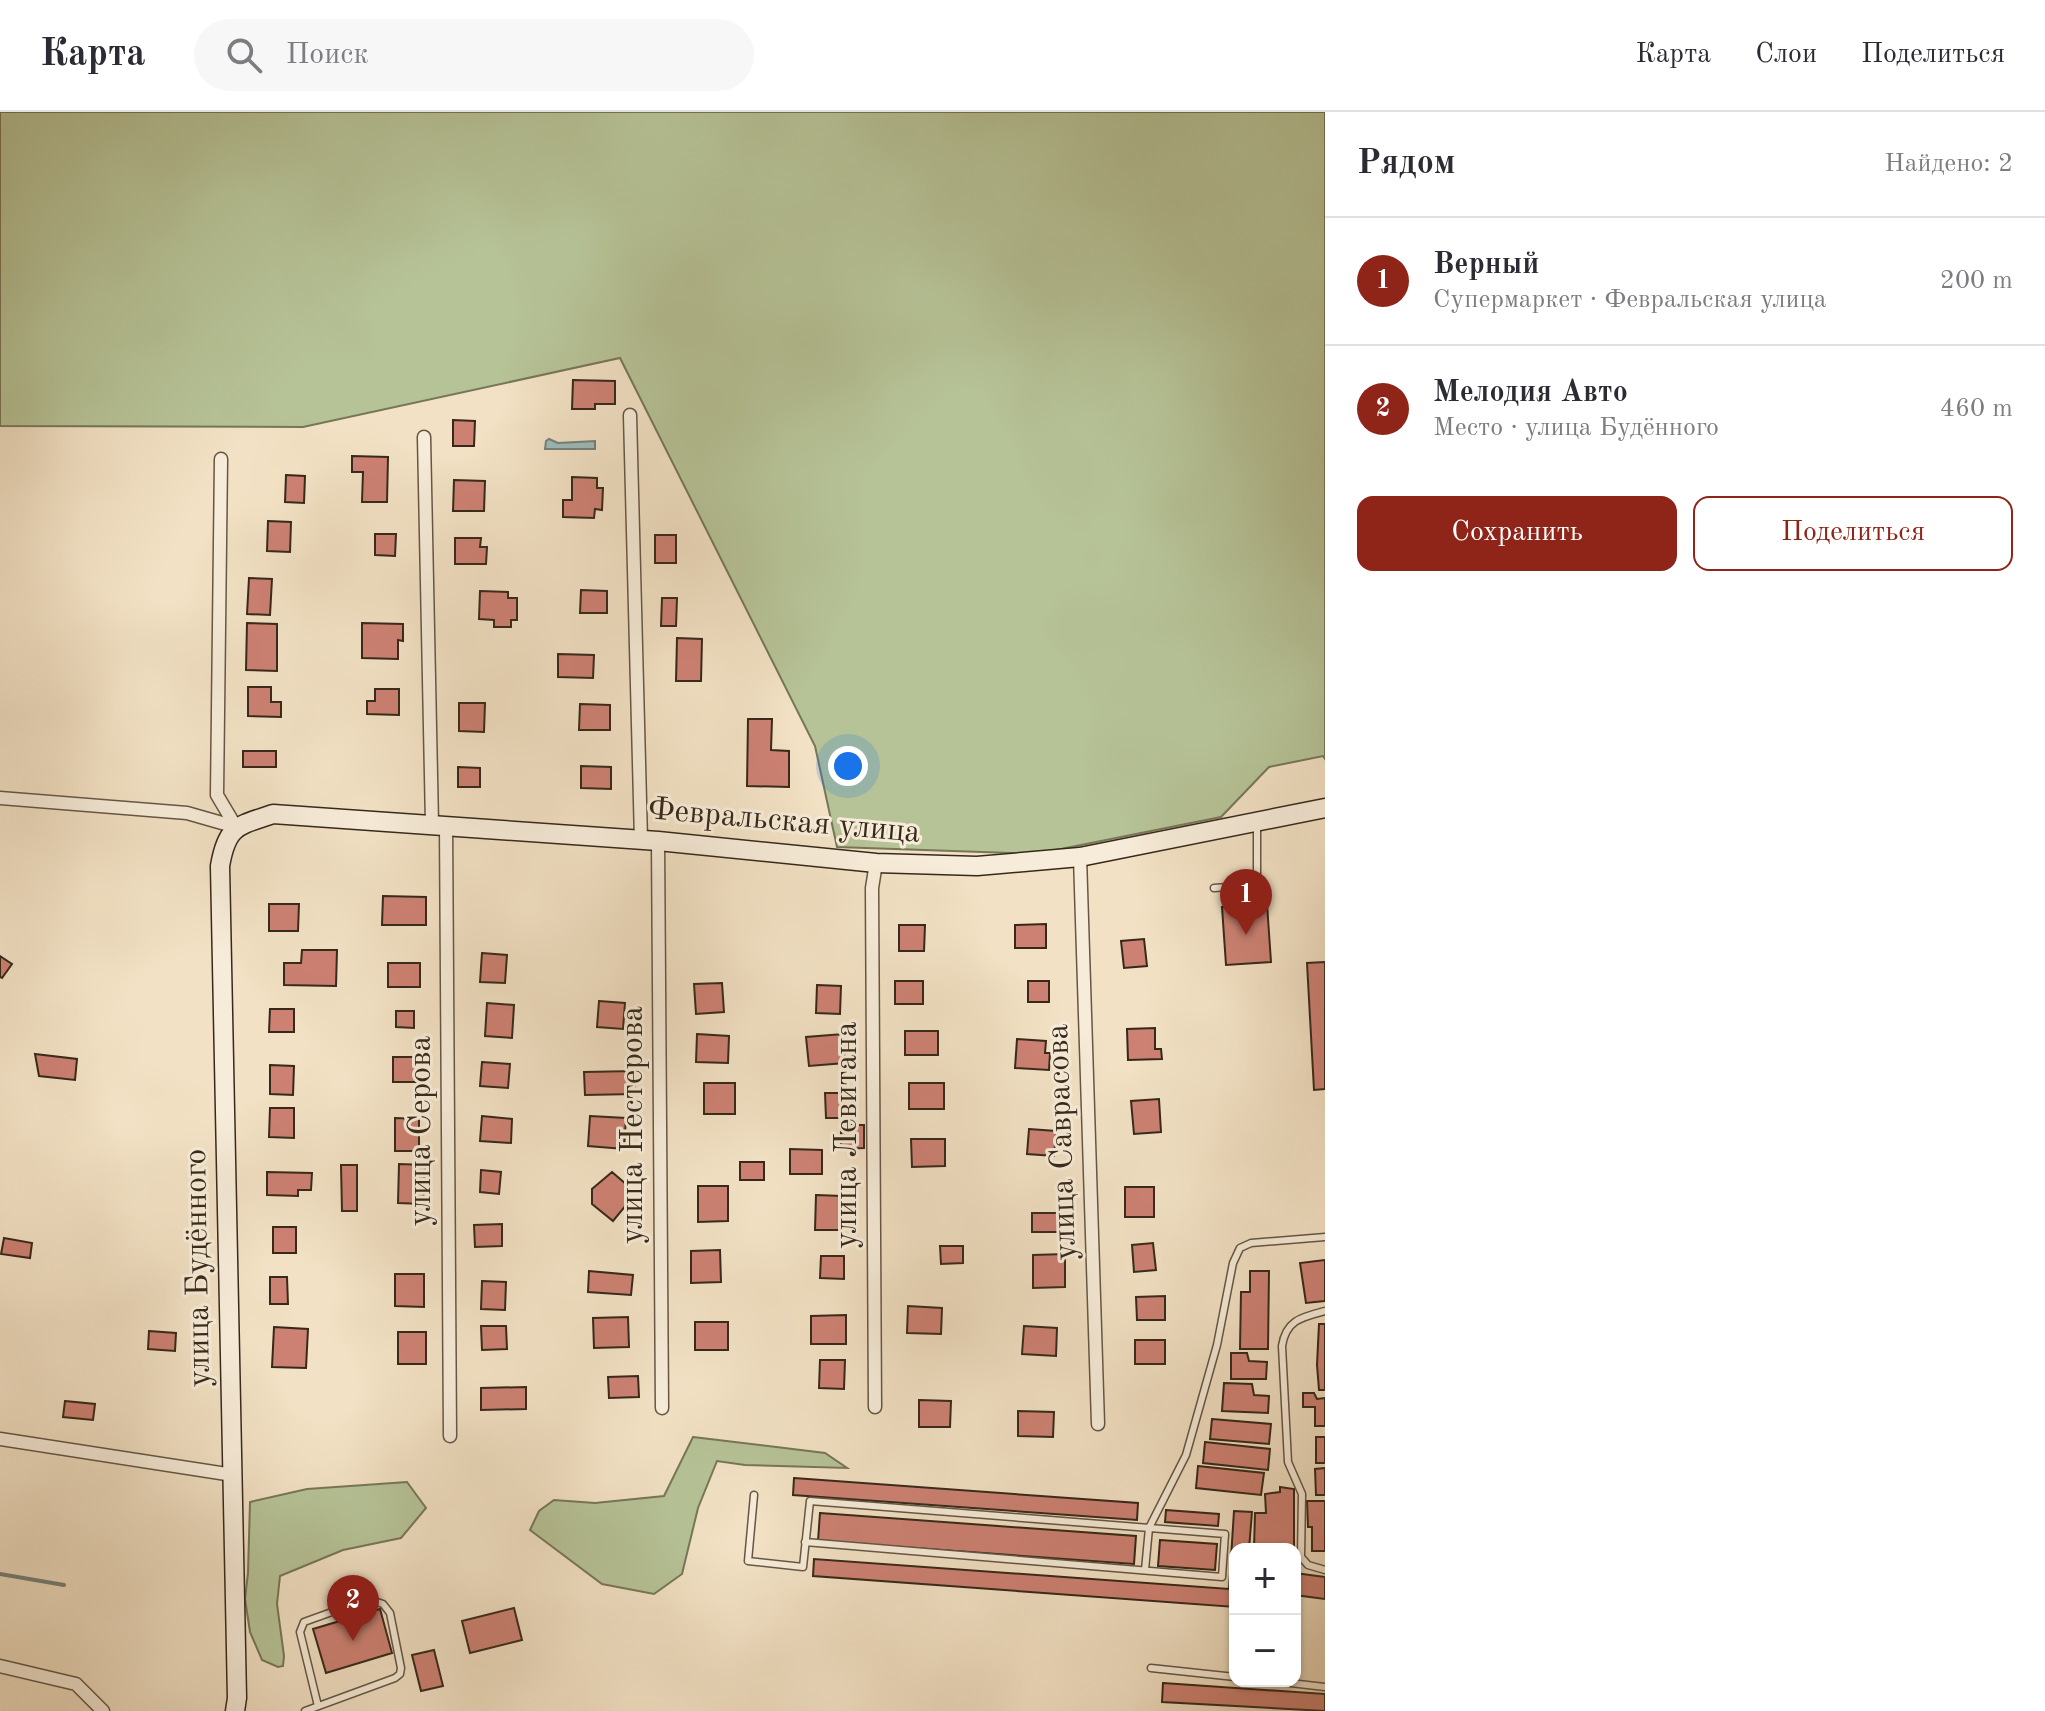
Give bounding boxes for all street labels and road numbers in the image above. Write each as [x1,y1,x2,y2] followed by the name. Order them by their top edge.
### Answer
[646,794,922,850] street label: Февральская улица
[618,1006,650,1244] street label: улица Нестерова
[832,1021,864,1249] street label: улица Левитана
[1043,1023,1083,1261] street label: улица Саврасова
[406,1036,438,1226] street label: улица Серова
[181,1148,217,1388] street label: улица Будённого

